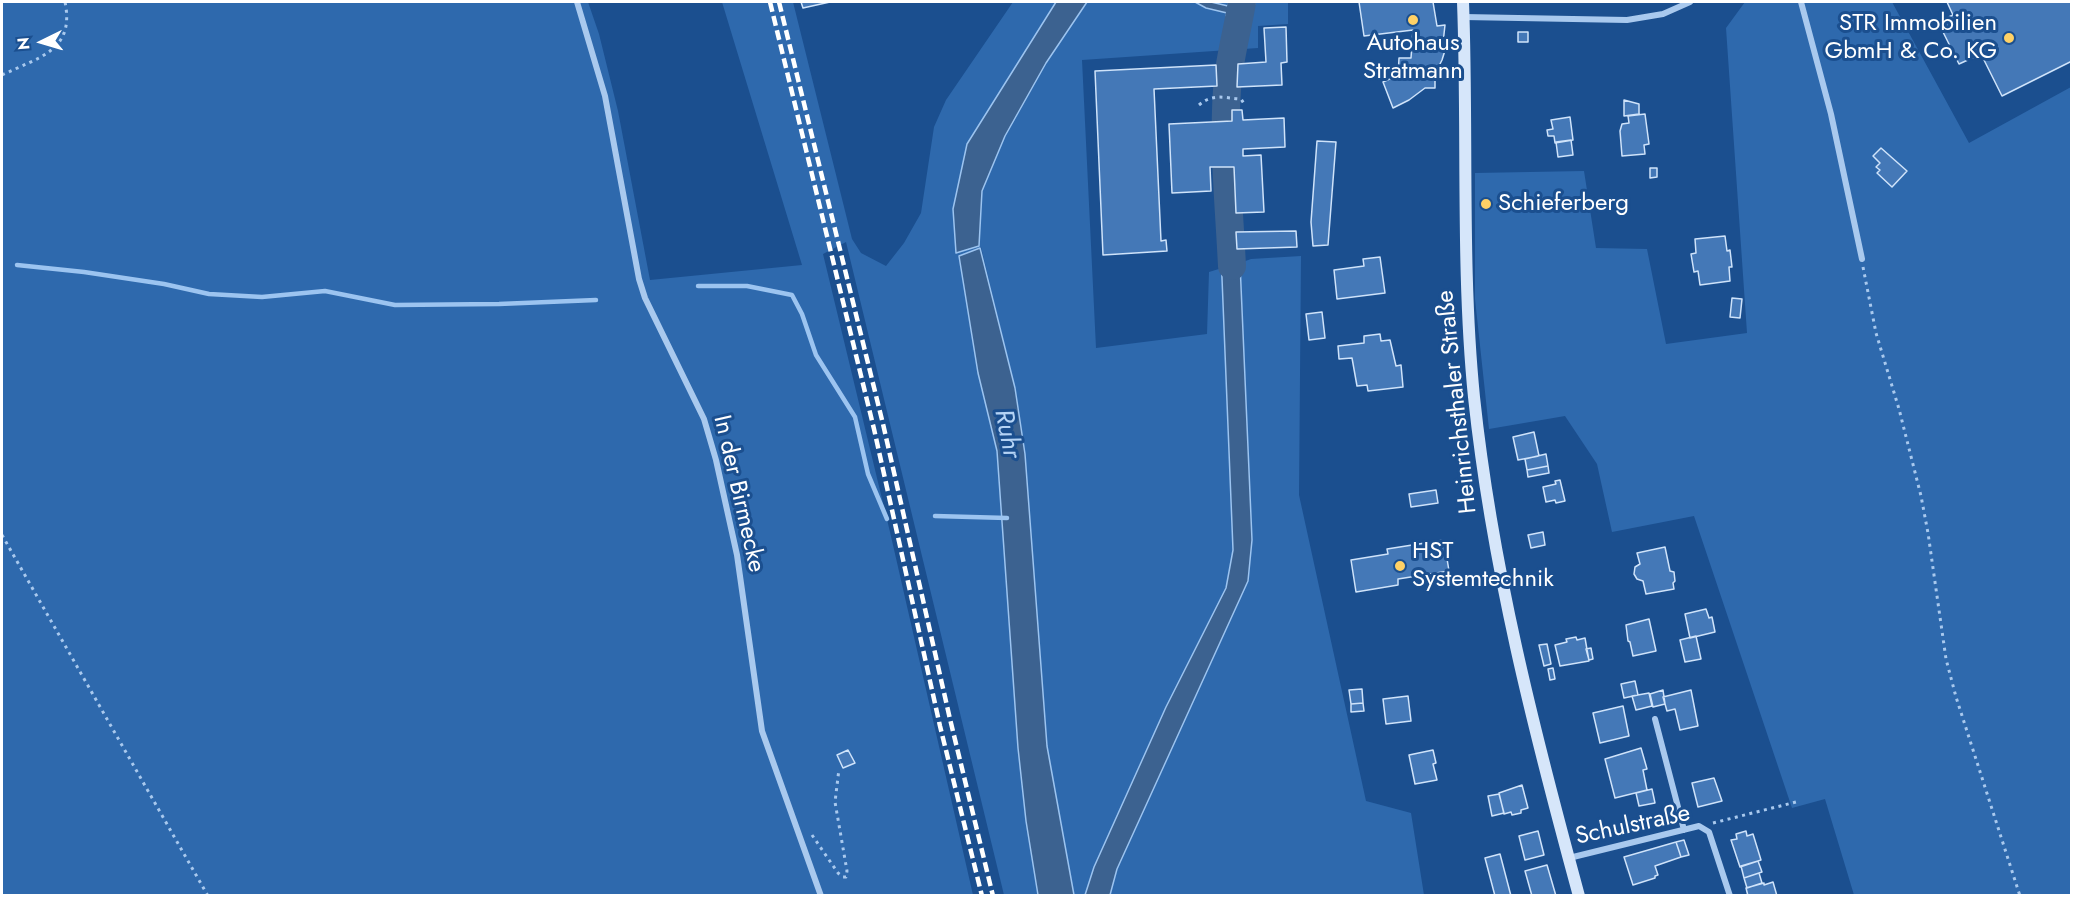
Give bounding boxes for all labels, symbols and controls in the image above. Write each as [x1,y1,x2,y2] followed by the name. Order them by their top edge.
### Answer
[1825,10,1997,66] place label: STR Immobilien GbmH & Co. KG
[12,12,72,72] north arrow
[1406,13,1420,27] marker: Autohaus Stratmann
[1363,30,1463,86] place label: Autohaus Stratmann
[2002,31,2016,45] marker: STR Immobilien GbmH & Co. KG
[12,36,36,51] text: N
[1498,190,1629,218] place label: Schieferberg
[1479,197,1493,211] marker: Schieferberg
[1432,289,1484,515] street label: Heinrichsthaler Straße
[986,407,1026,461] water label: Ruhr
[706,413,770,575] street label: In der Birmecke
[1412,538,1554,594] place label: HST Systemtechnik
[1393,559,1407,573] marker: HST Systemtechnik
[1573,800,1693,852] street label: Schulstraße

